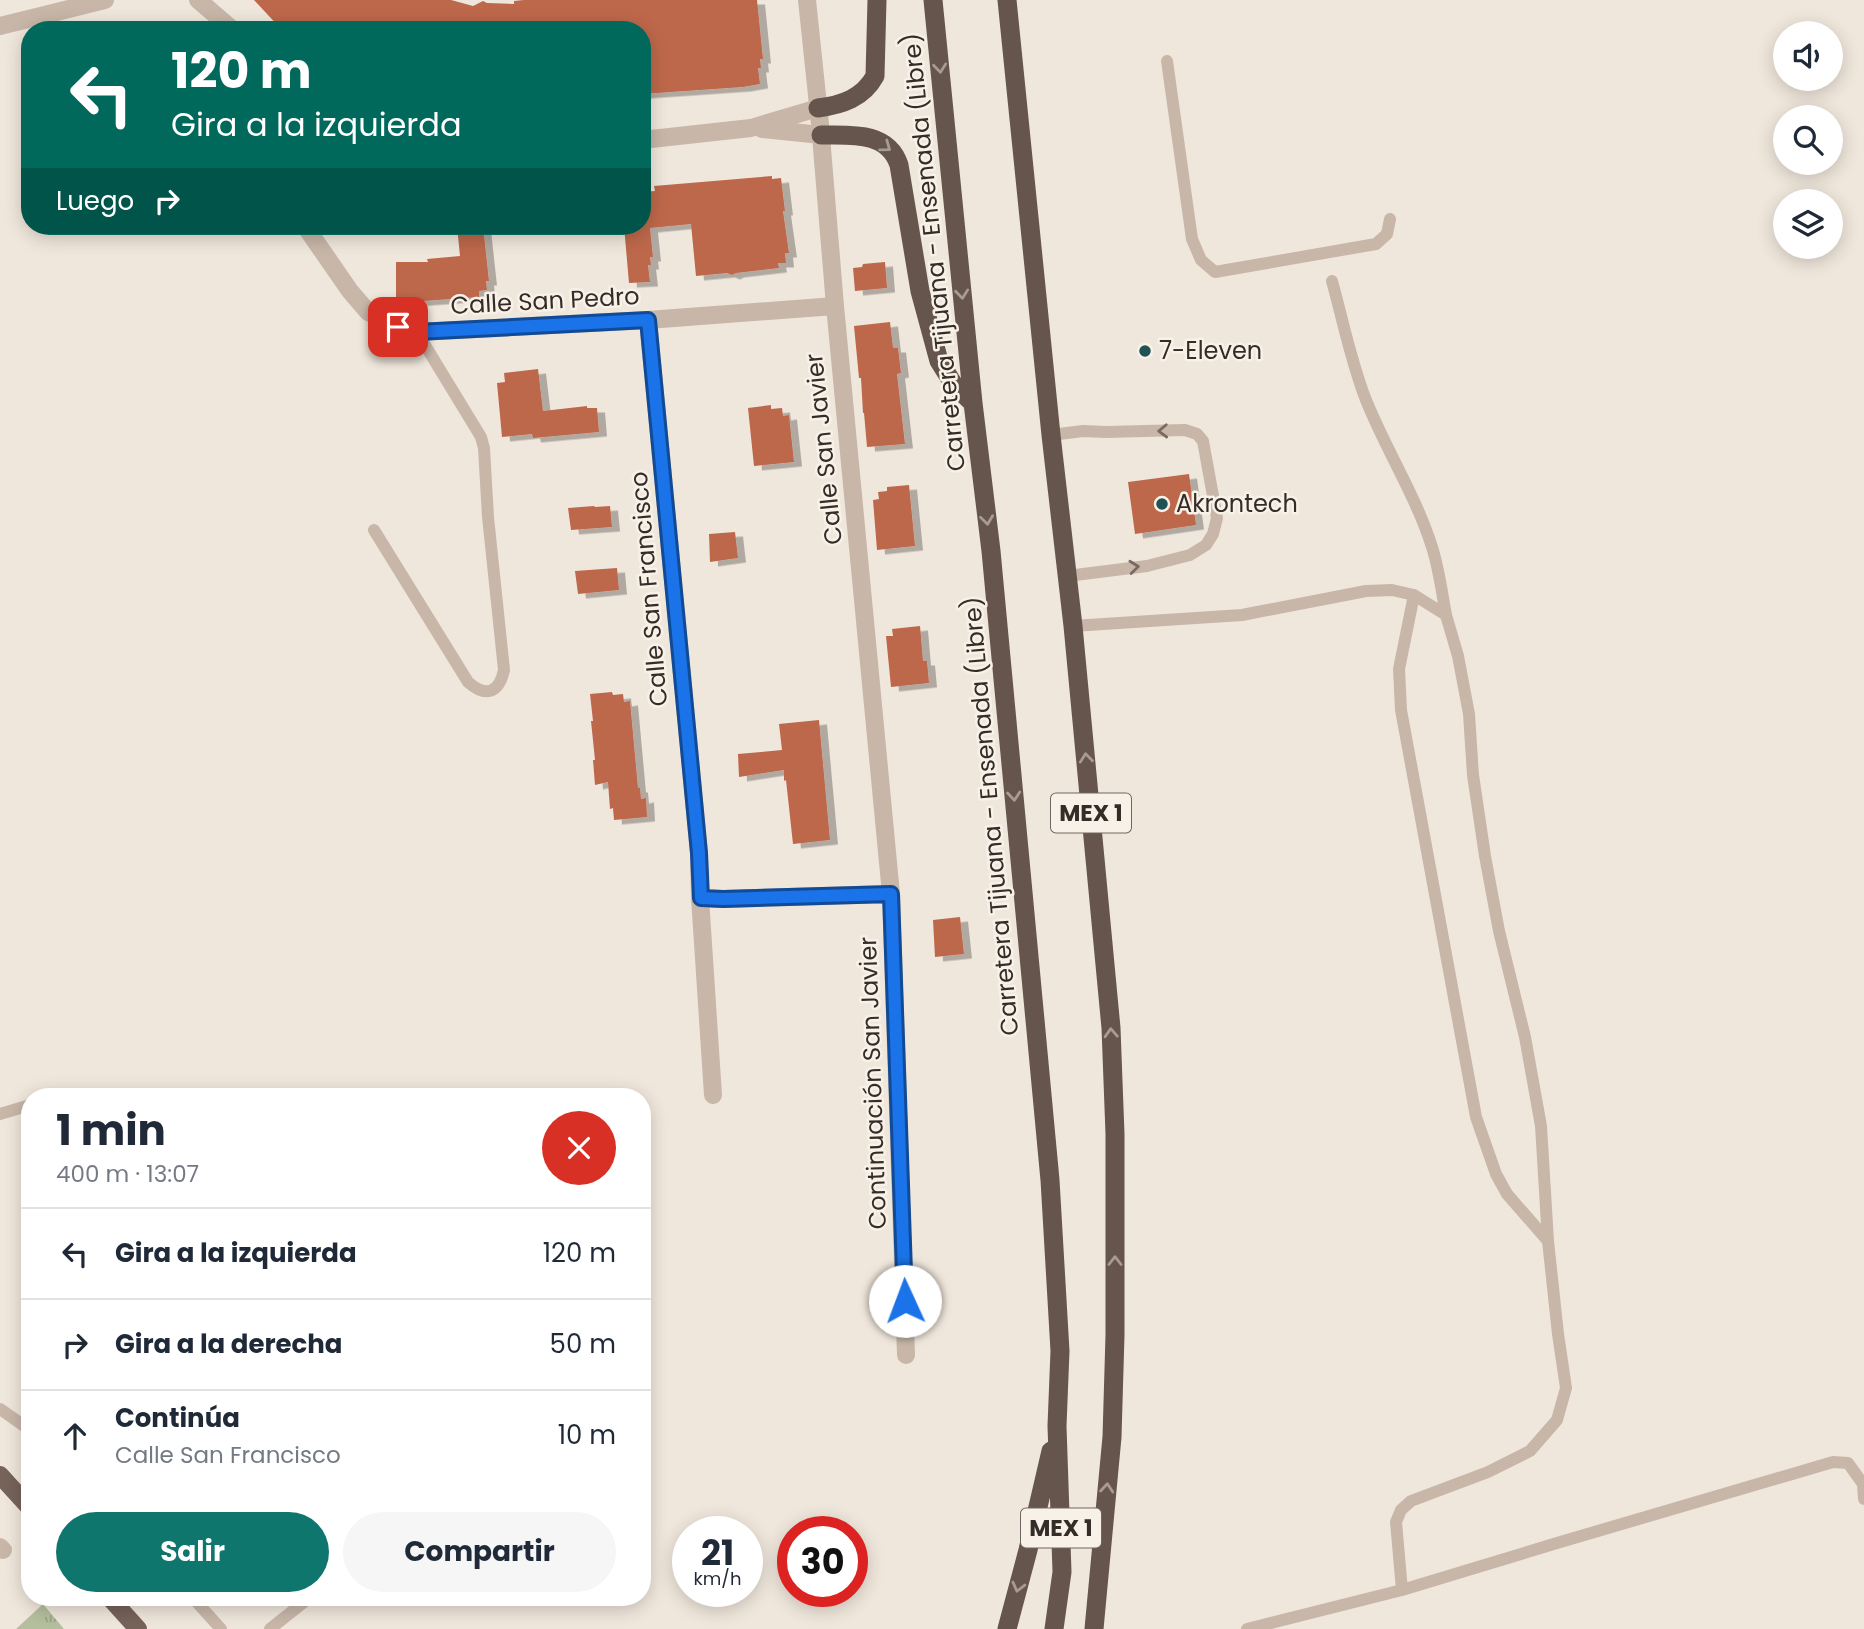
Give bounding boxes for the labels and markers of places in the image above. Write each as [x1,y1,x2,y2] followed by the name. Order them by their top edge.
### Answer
[368,297,428,357] pin
[1159,334,1262,367] place label: 7-Eleven
[1137,343,1153,359] marker: 7-Eleven
[1176,487,1298,520] place label: Akrontech
[1154,496,1170,512] marker: Akrontech

